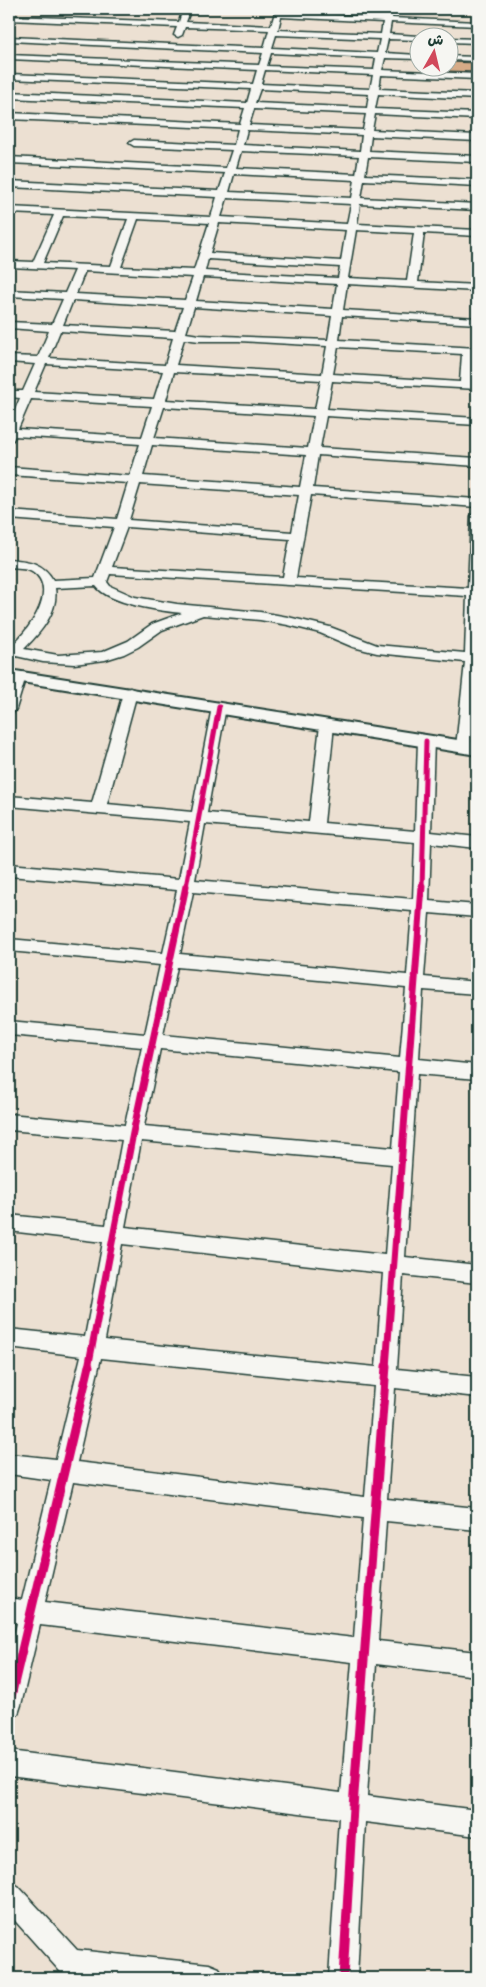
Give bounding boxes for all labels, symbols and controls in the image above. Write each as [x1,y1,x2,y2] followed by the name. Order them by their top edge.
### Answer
[408,28,458,78] north arrow
[427,30,445,52] text: ش

